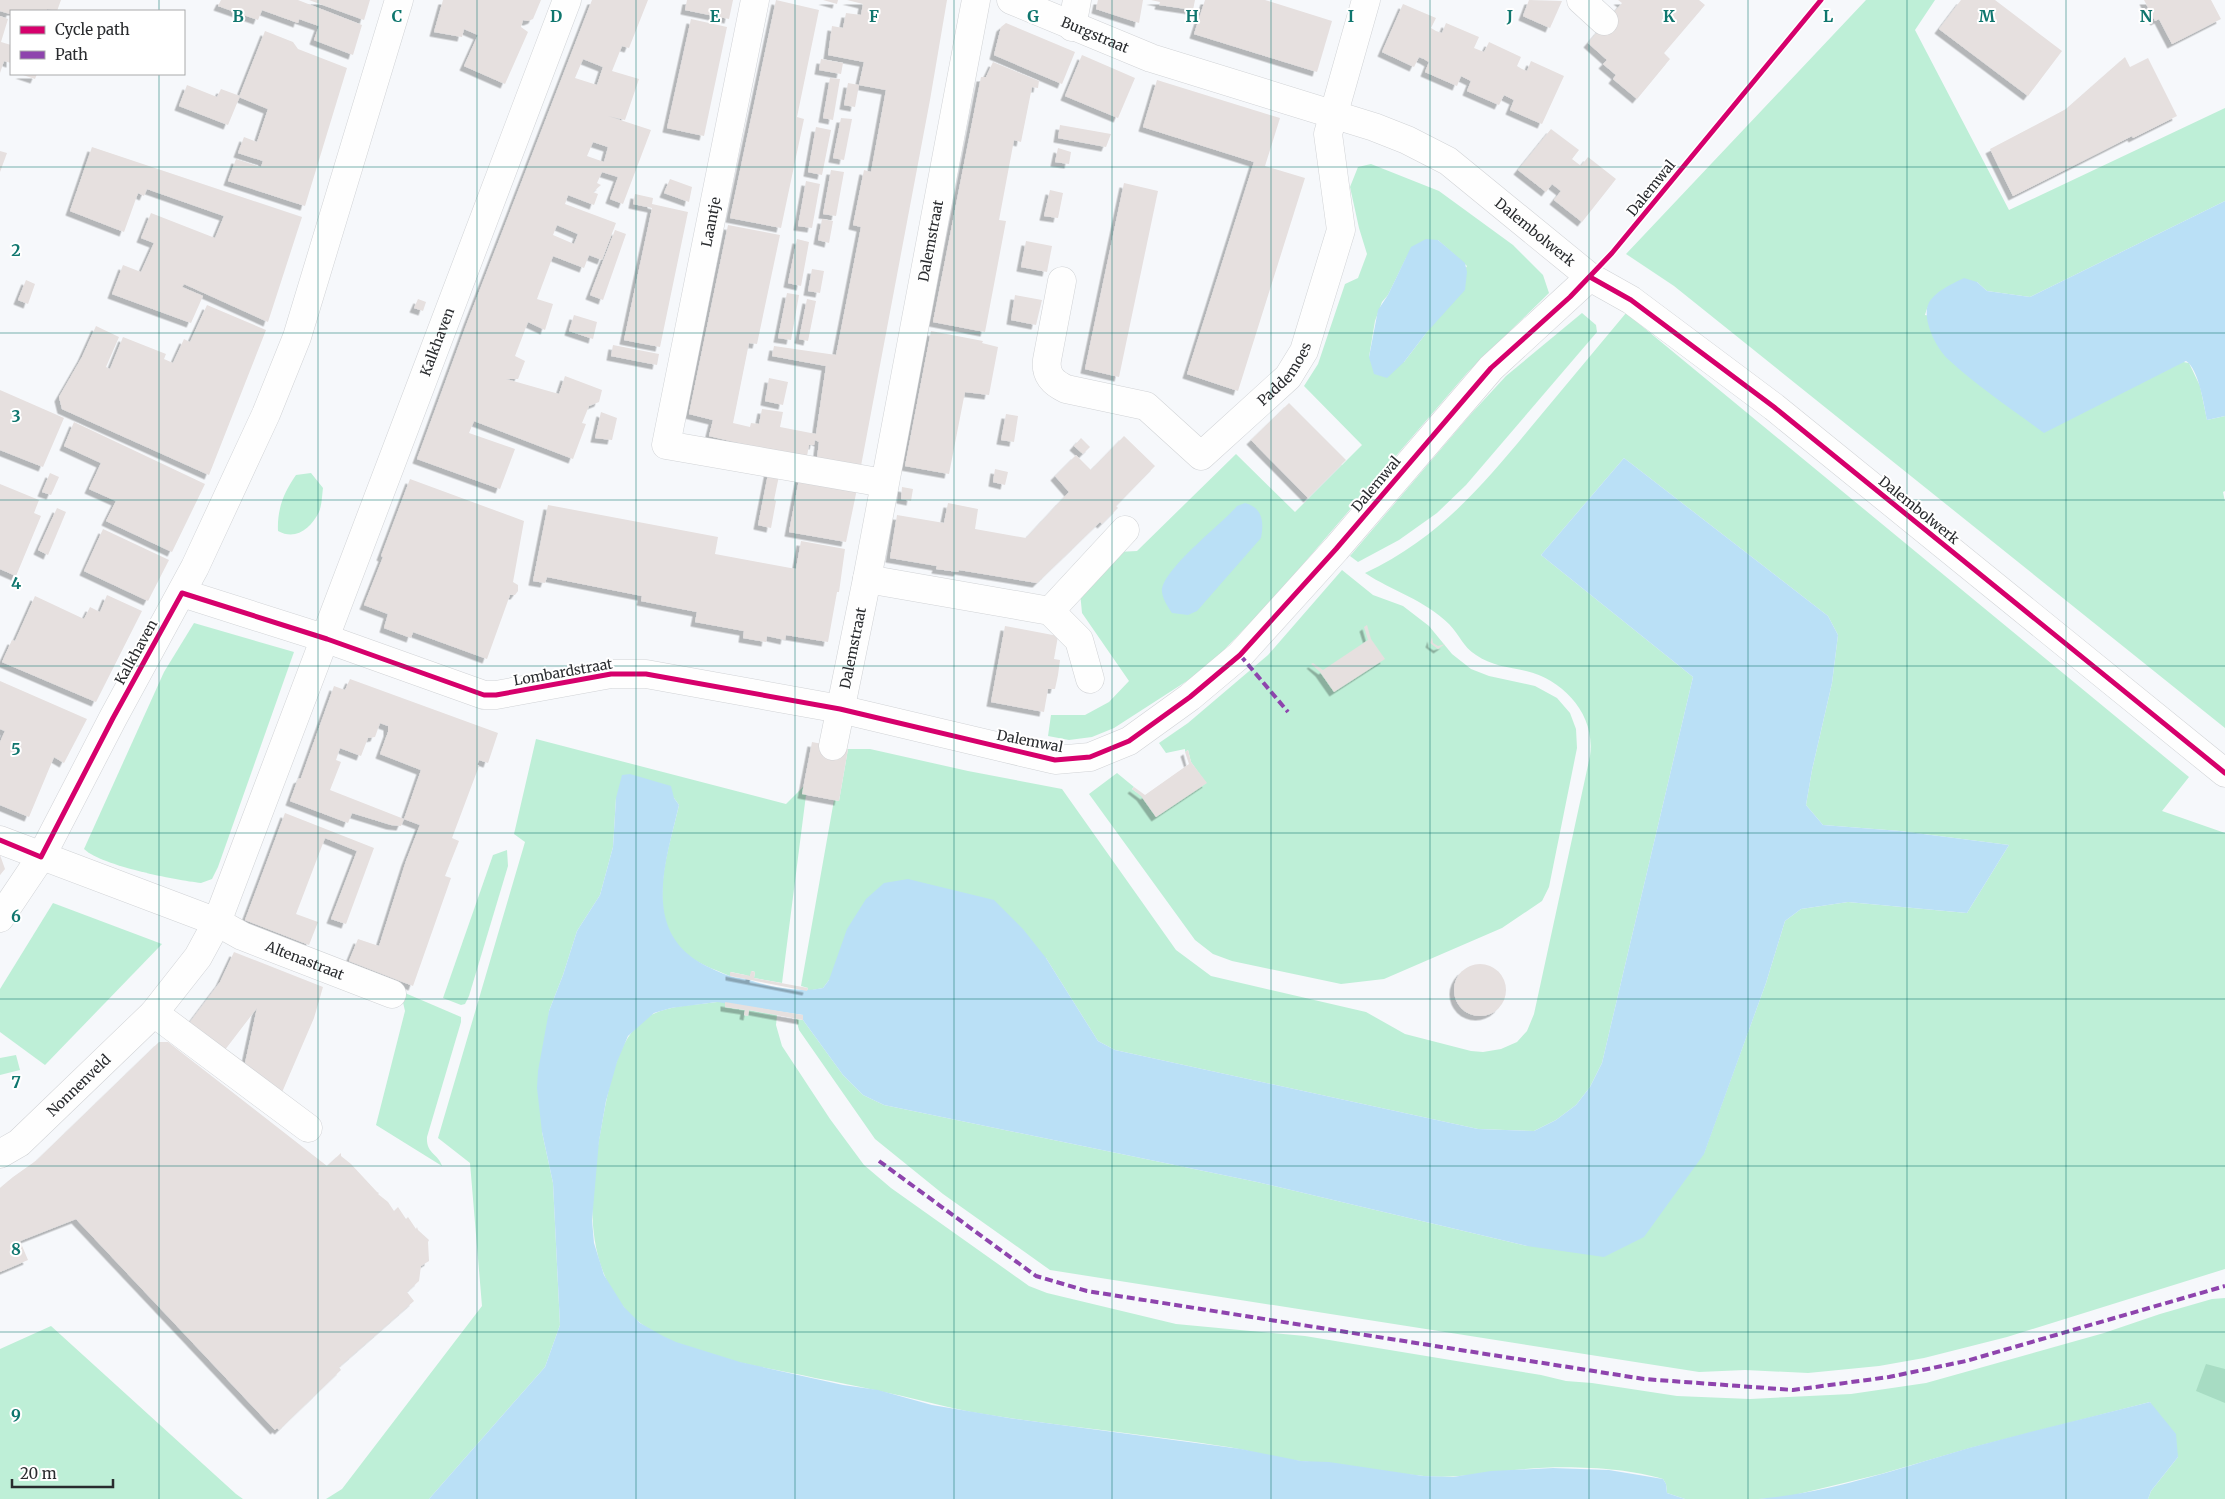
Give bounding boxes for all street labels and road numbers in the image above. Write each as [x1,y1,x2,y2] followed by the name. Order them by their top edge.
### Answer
[1059,13,1132,57] street label: Burgstraat
[1623,156,1680,220] street label: Dalemwal
[1491,194,1579,270] street label: Dalembolwerk
[697,196,725,248] street label: Laantje
[914,198,947,283] street label: Dalemstraat
[416,305,458,379] street label: Kalkhaven
[1253,340,1315,410] street label: Paddemoes
[1348,452,1405,516] street label: Dalemwal
[1875,472,1963,548] street label: Dalembolwerk
[836,605,870,690] street label: Dalemstraat
[111,616,161,688] street label: Kalkhaven
[512,654,614,690] street label: Lombardstraat
[995,726,1065,756] street label: Dalemwal
[262,937,347,984] street label: Altenastraat
[43,1050,115,1120] street label: Nonnenveld

